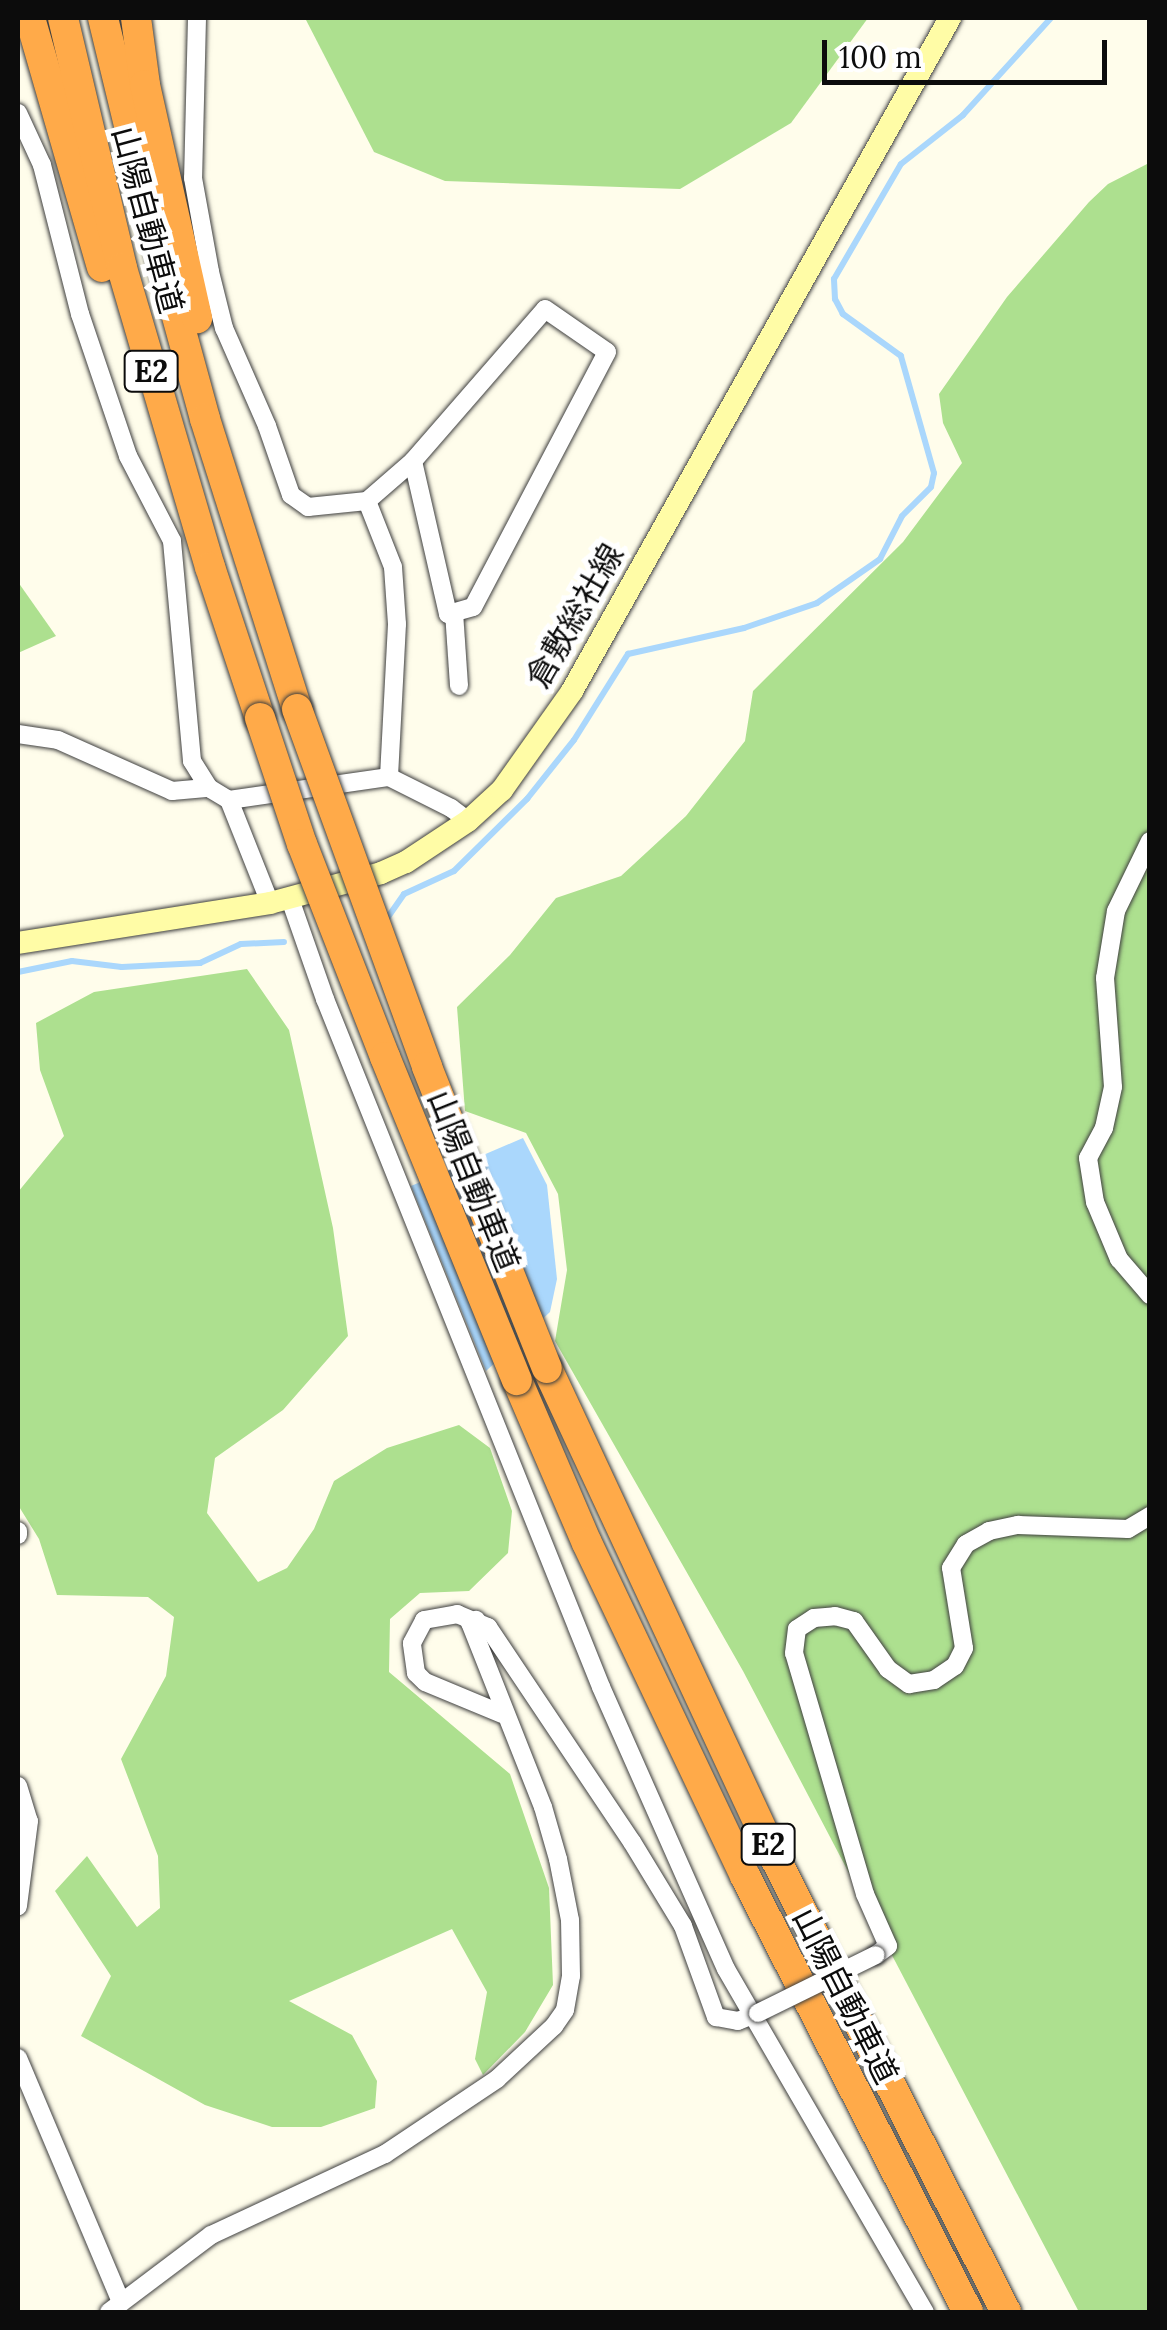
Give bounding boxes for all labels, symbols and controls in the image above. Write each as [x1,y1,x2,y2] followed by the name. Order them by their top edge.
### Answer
[827,20,1112,82] scale bar
[839,38,922,76] text: 100 m
[104,122,190,318] street label: 山陽自動車道
[124,346,178,396] road number: E2
[518,537,632,695] street label: 倉敷総社線
[419,1085,527,1277] street label: 山陽自動車道
[740,1819,796,1869] road number: E2
[784,1902,906,2090] street label: 山陽自動車道

